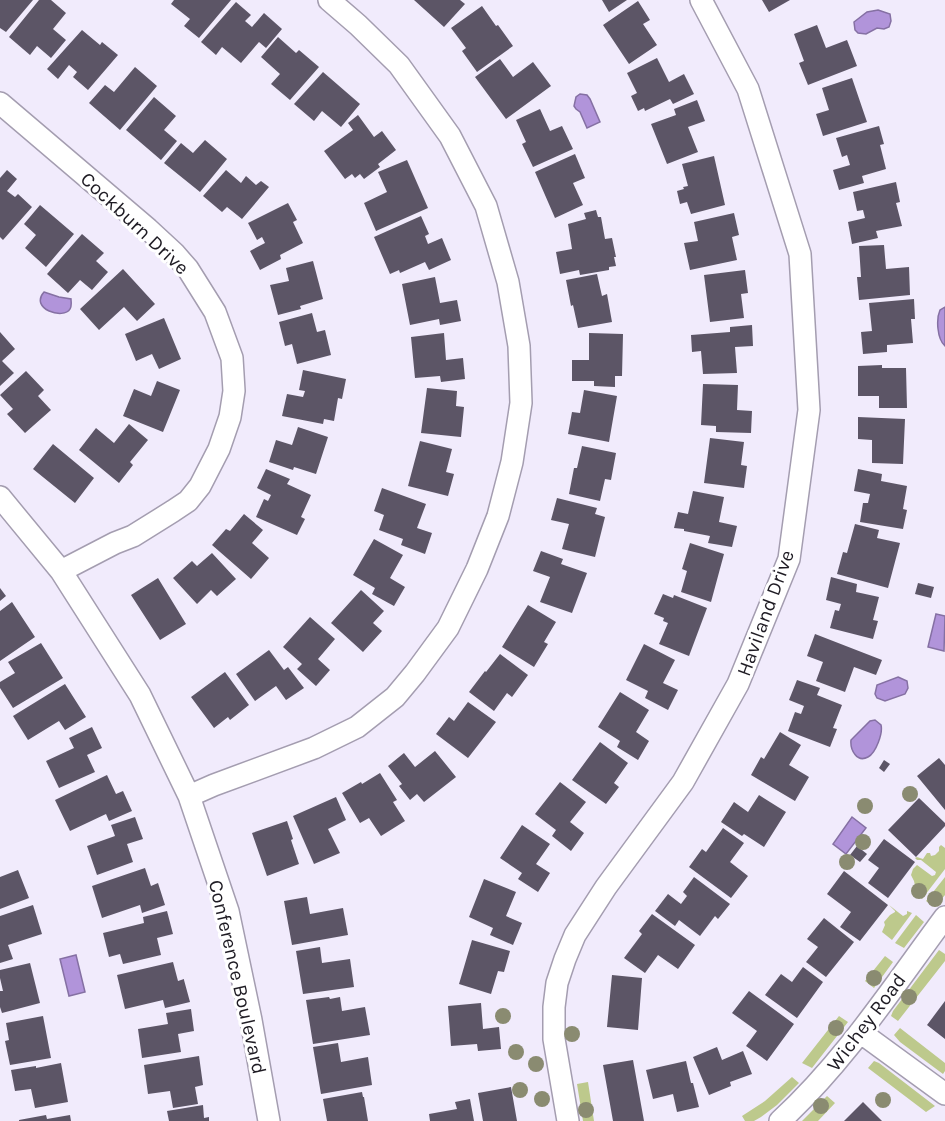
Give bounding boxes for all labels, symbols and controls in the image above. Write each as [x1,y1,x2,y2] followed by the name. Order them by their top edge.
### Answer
[76,167,194,279] street label: Cockburn Drive
[732,547,799,679] street label: Haviland Drive
[204,878,271,1077] street label: Conference Boulevard
[822,969,911,1076] street label: Wichey Road

